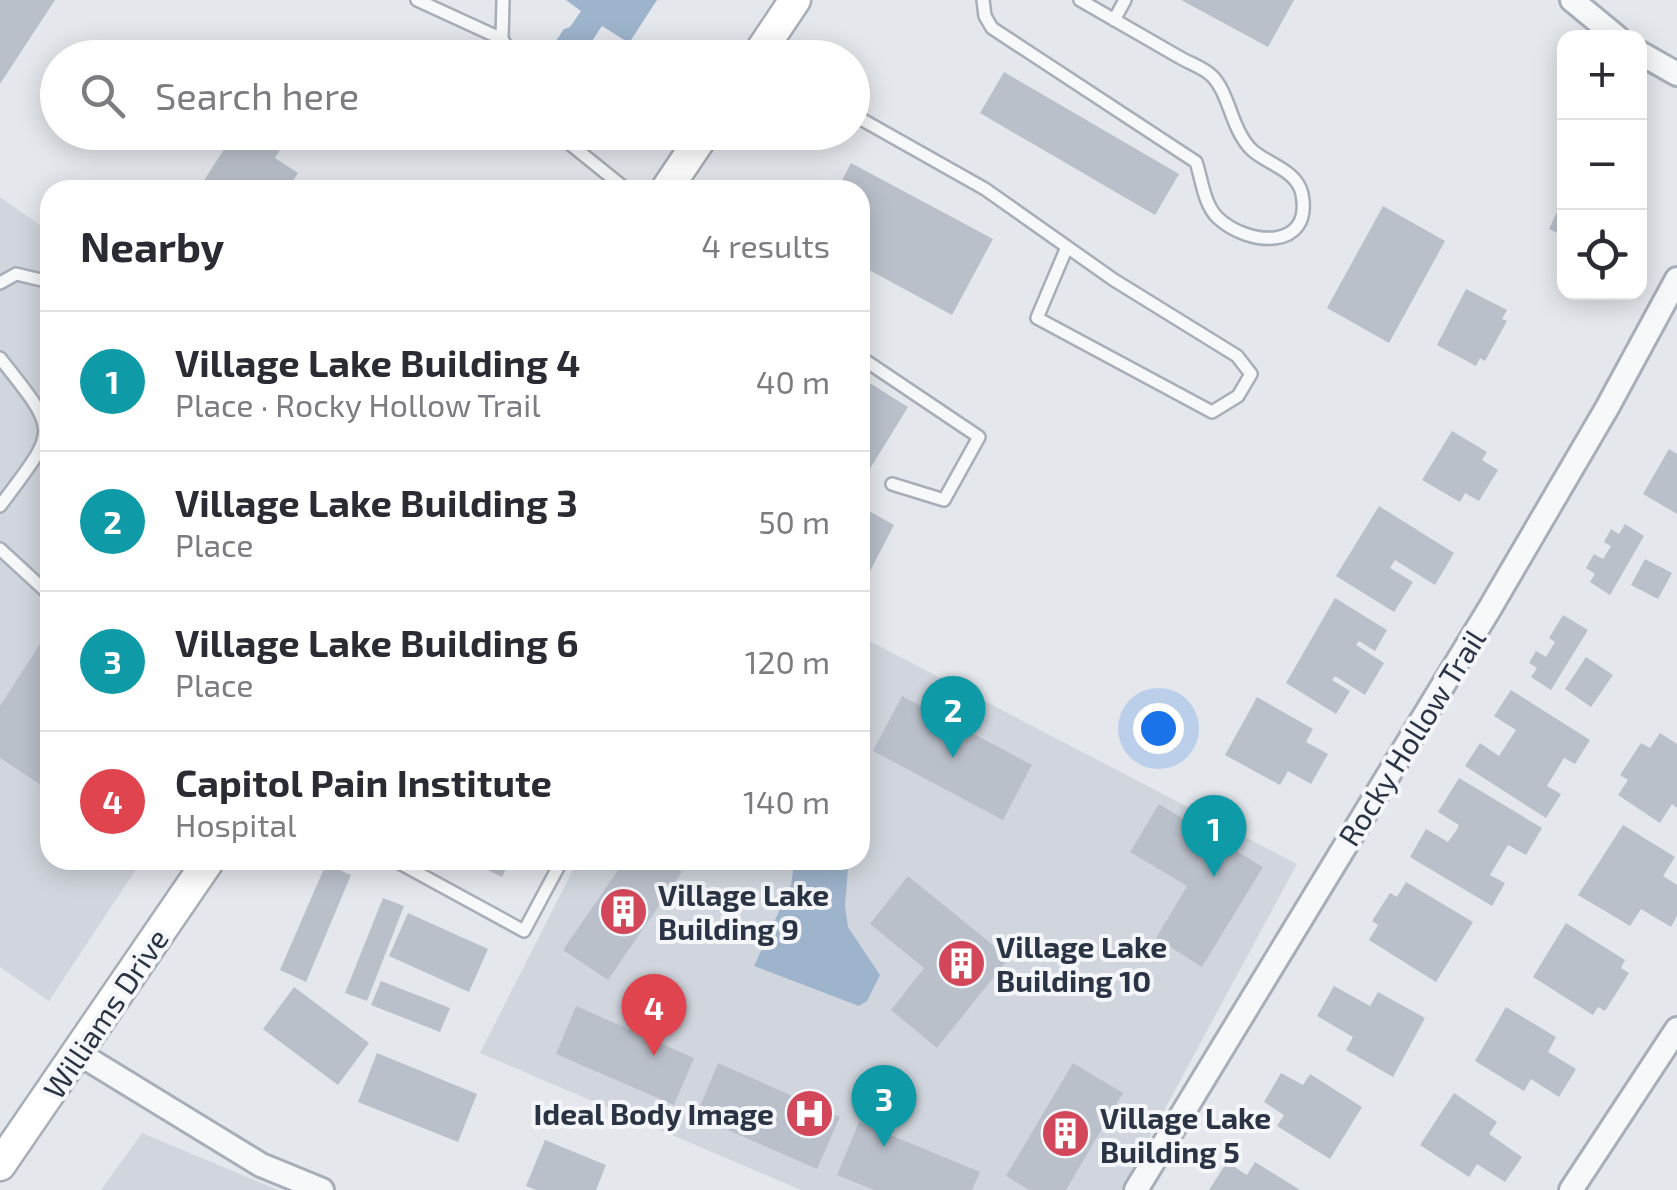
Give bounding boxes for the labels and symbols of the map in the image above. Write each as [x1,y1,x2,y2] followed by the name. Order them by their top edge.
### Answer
[1330,622,1492,852] street label: Rocky Hollow Trail
[920,676,986,758] pin: 2
[1133,703,1184,754] your location
[1182,794,1246,877] pin: 1
[658,876,829,946] place label: Village Lake Building 9
[597,885,649,937] building icon: Village Lake Building 9
[35,921,175,1105] street label: Williams Drive
[996,928,1167,998] place label: Village Lake Building 10
[935,937,987,989] building icon: Village Lake Building 10
[622,974,686,1056] pin: 4
[852,1064,916,1147] pin: 3
[783,1087,835,1139] hospital icon: Ideal Body Image
[534,1095,774,1132] place label: Ideal Body Image
[1100,1099,1271,1169] place label: Village Lake Building 5
[1039,1108,1091,1160] building icon: Village Lake Building 5

